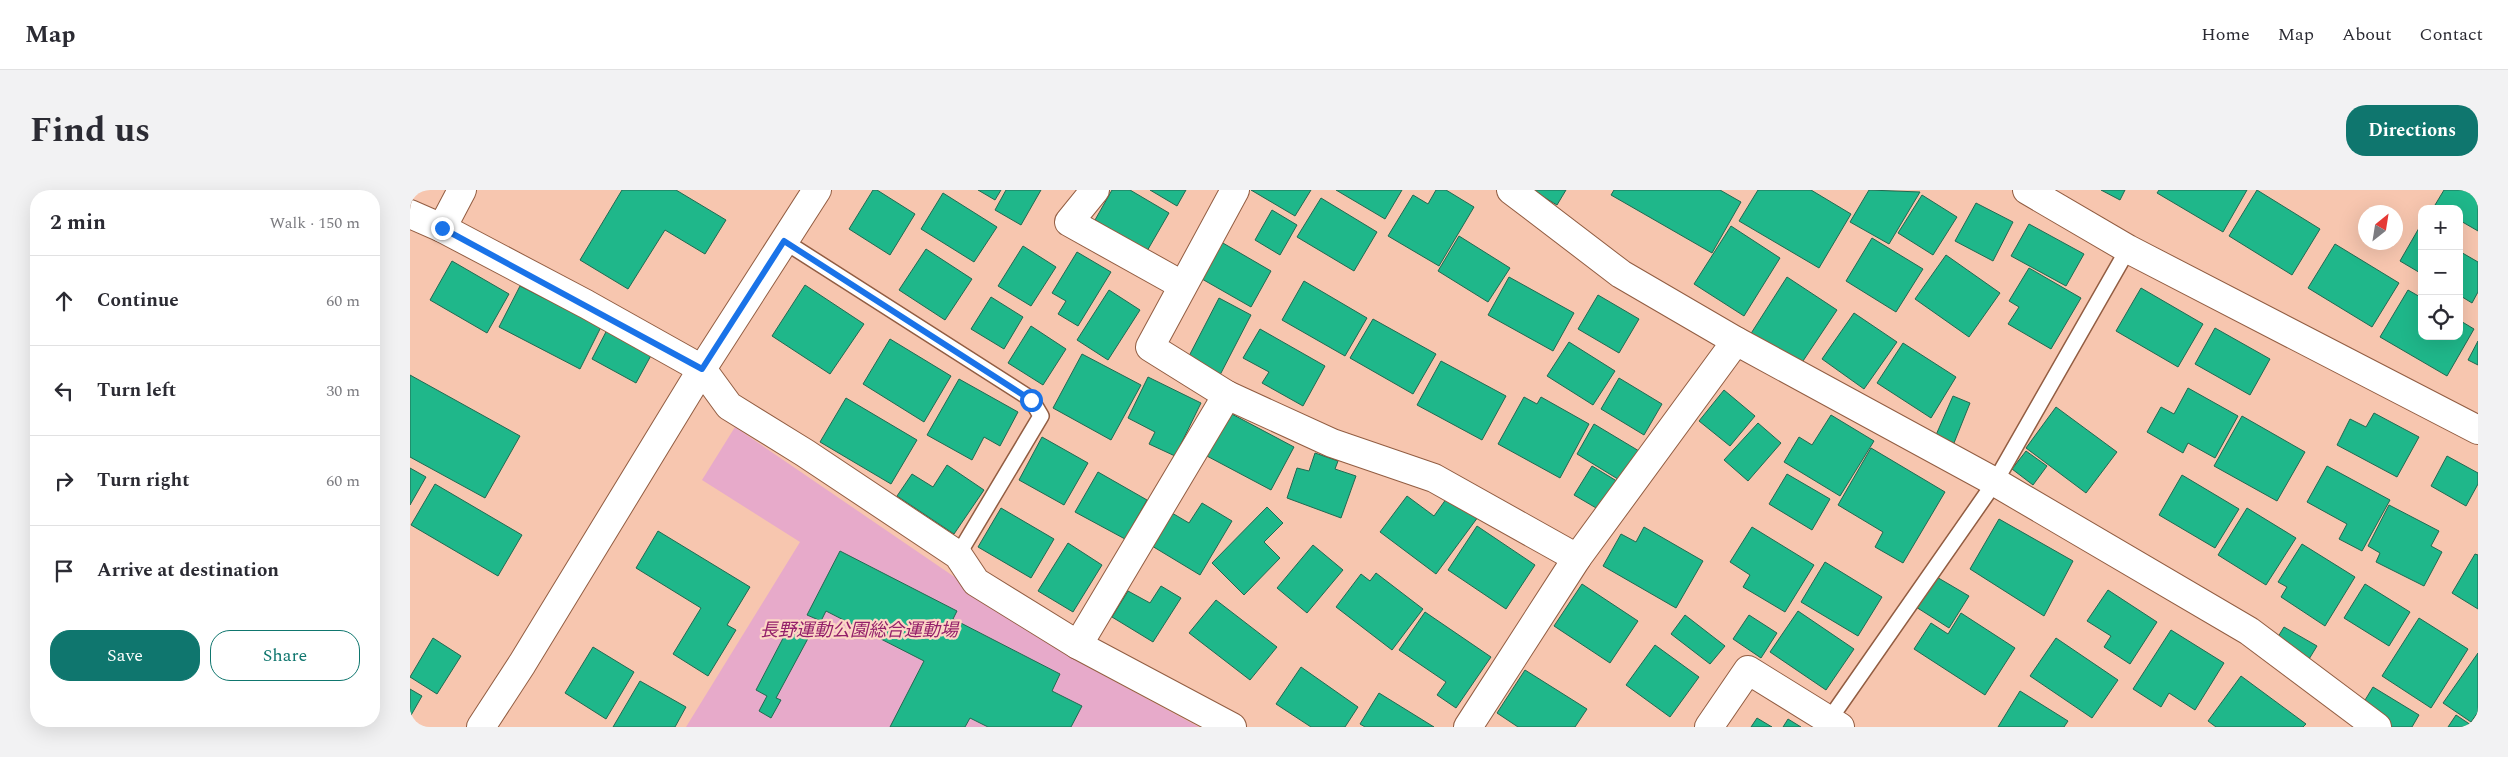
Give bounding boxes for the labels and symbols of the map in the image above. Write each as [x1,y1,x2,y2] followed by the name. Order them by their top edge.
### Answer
[2358,205,2403,250] north arrow
[431,217,454,240] route end
[1020,389,1043,412] route start
[760,617,960,644] park label: 長野運動公園総合運動場

